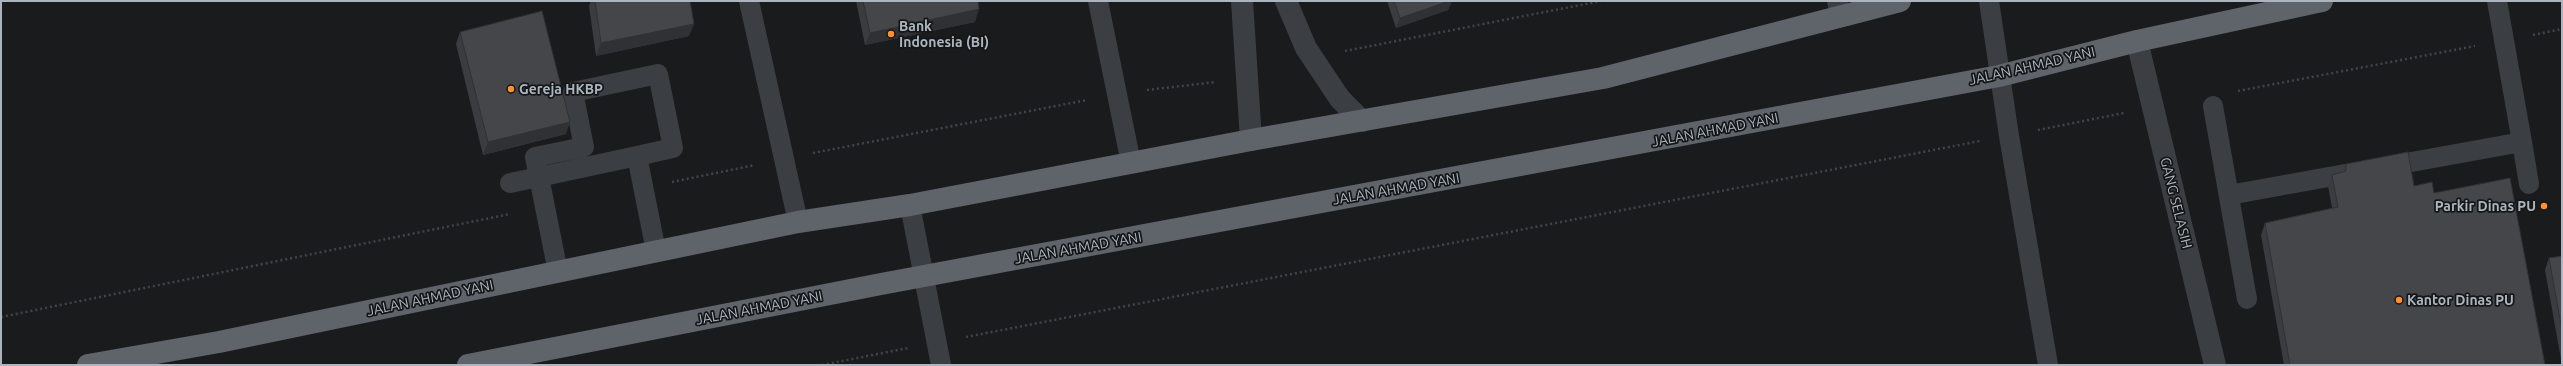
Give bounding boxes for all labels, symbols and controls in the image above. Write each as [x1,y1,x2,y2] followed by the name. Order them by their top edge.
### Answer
[899,18,989,50] place label: Bank Indonesia (BI)
[886,29,896,39] marker: Bank Indonesia (BI)
[1967,43,2097,89] street label: JALAN AHMAD YANI
[519,81,603,97] place label: Gereja HKBP
[506,84,516,94] marker: Gereja HKBP
[1650,109,1780,151] street label: JALAN AHMAD YANI
[2157,156,2195,250] street label: GANG SELASIH
[1331,170,1461,208] street label: JALAN AHMAD YANI
[2435,198,2536,214] place label: Parkir Dinas PU
[2539,201,2549,211] marker: Parkir Dinas PU
[1013,229,1143,267] street label: JALAN AHMAD YANI
[365,276,495,320] street label: JALAN AHMAD YANI
[694,287,824,329] street label: JALAN AHMAD YANI
[2407,292,2514,308] place label: Kantor Dinas PU
[2394,295,2404,305] marker: Kantor Dinas PU

